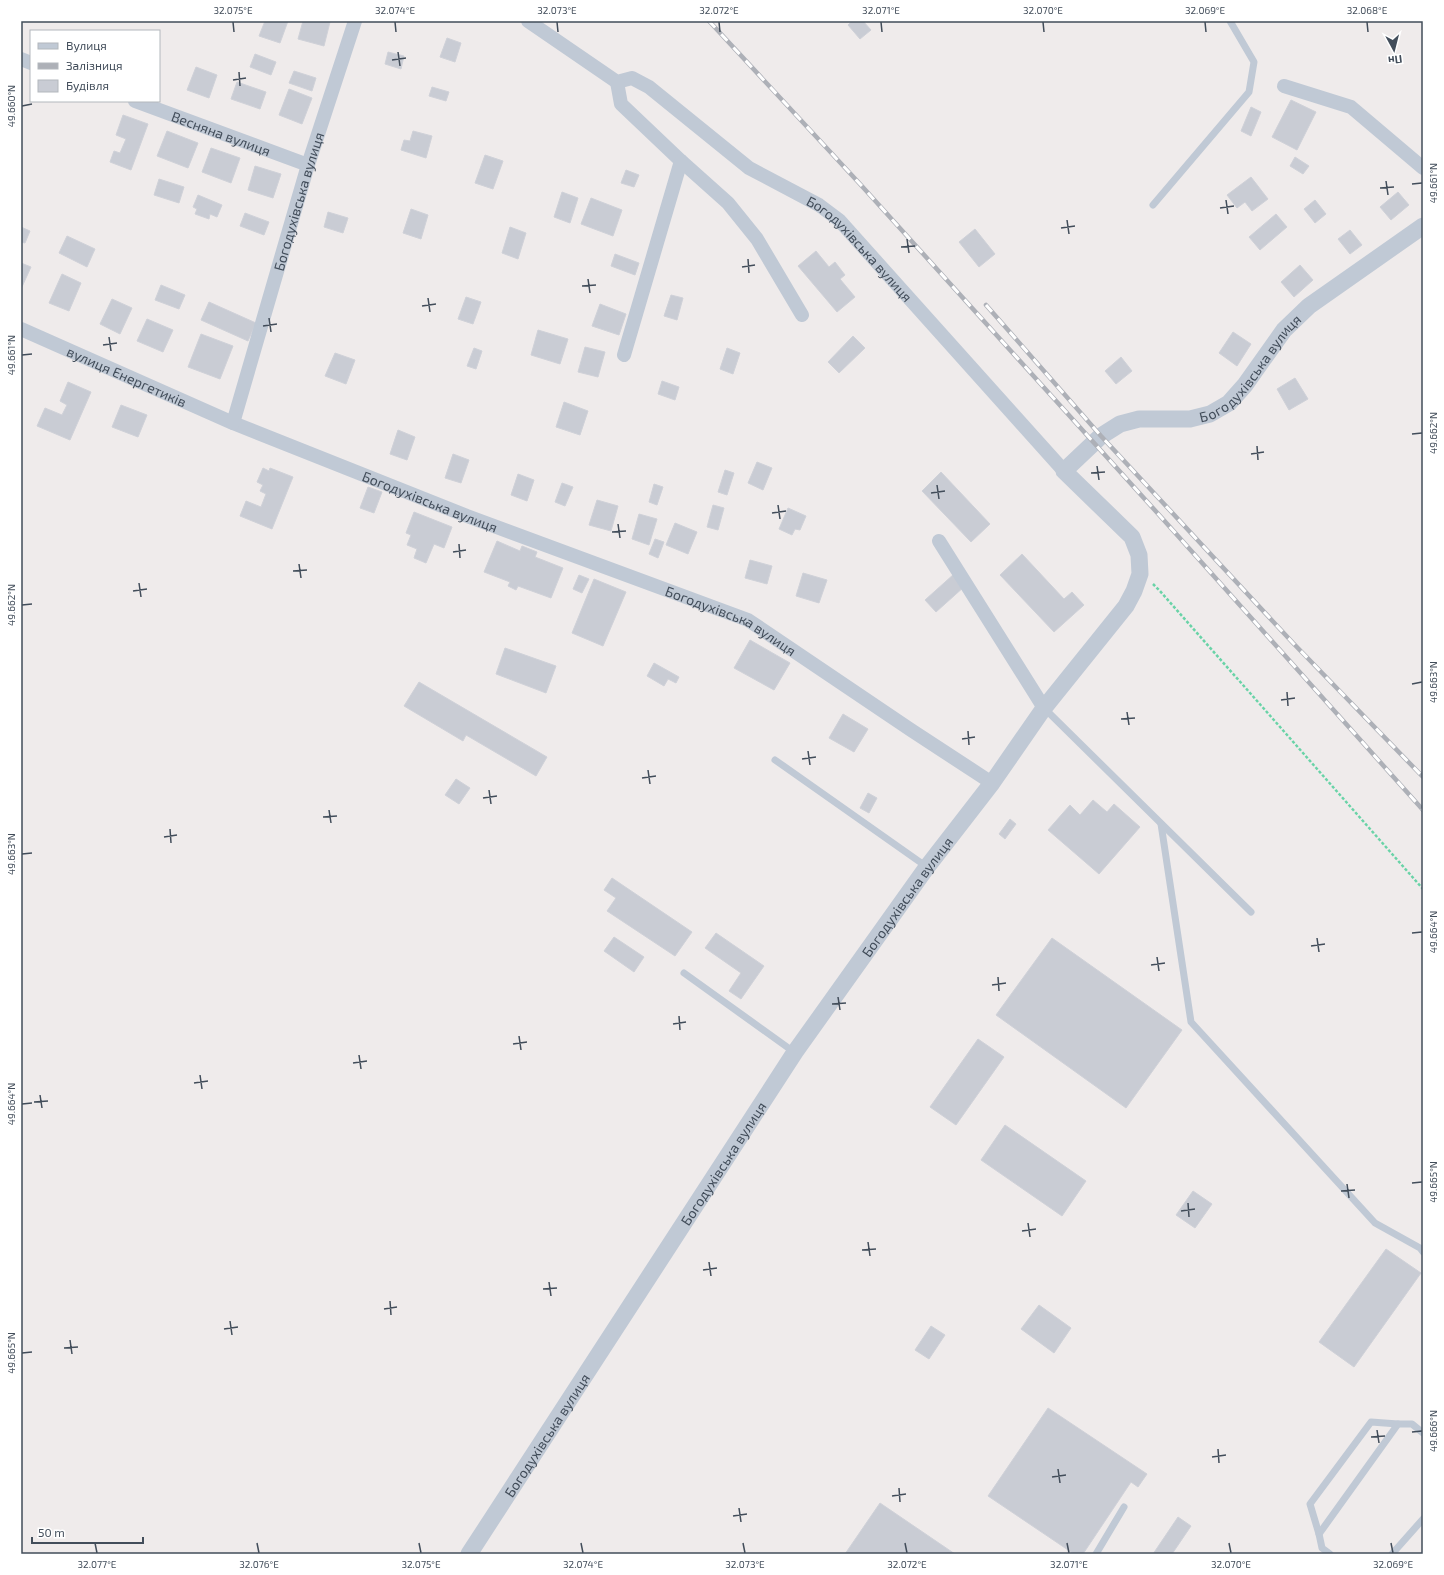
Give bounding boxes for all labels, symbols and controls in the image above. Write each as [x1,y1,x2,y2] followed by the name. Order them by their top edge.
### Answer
[213,4,253,16] text: 32.075°E
[375,4,415,16] text: 32.074°E
[537,4,577,16] text: 32.073°E
[699,4,739,16] text: 32.072°E
[862,4,900,16] text: 32.071°E
[1023,4,1063,16] text: 32.070°E
[1185,4,1225,16] text: 32.069°E
[1347,4,1388,16] text: 32.068°E
[30,30,160,102] legend
[1374,30,1414,70] north arrow
[66,38,107,53] text: Вулиця
[1387,53,1403,68] text: Пн
[66,58,123,72] text: Залізниця
[66,78,109,93] text: Будівля
[5,85,17,127] text: 49.660°N
[169,107,273,159] street label: Весняна вулиця
[269,130,327,273] street label: Богодухівська вулиця
[1427,163,1439,203] text: 49.661°N
[804,192,916,305] street label: Богодухівська вулиця
[1197,310,1304,425] street label: Богодухівська вулиця
[5,335,17,375] text: 49.661°N
[65,342,189,410] street label: вулиця Енергетиків
[1427,412,1439,454] text: 49.662°N
[360,467,500,535] street label: Богодухівська вулиця
[663,582,800,659] street label: Богодухівська вулиця
[5,584,17,626] text: 49.662°N
[1427,661,1439,703] text: 49.663°N
[5,833,17,875] text: 49.663°N
[857,833,956,960] street label: Богодухівська вулиця
[1427,911,1439,953] text: 49.664°N
[5,1083,17,1125] text: 49.664°N
[676,1098,769,1228] street label: Богодухівська вулиця
[1427,1161,1439,1203] text: 49.665°N
[5,1332,17,1374] text: 49.665°N
[500,1370,593,1500] street label: Богодухівська вулиця
[1427,1410,1439,1452] text: 49.666°N
[32,1519,143,1545] scale bar
[38,1525,65,1539] text: 50 m
[78,1558,117,1570] text: 32.077°E
[239,1558,279,1570] text: 32.076°E
[401,1558,441,1570] text: 32.075°E
[563,1558,603,1570] text: 32.074°E
[725,1558,765,1570] text: 32.073°E
[887,1558,927,1570] text: 32.072°E
[1050,1558,1088,1570] text: 32.071°E
[1211,1558,1251,1570] text: 32.070°E
[1373,1558,1413,1570] text: 32.069°E

